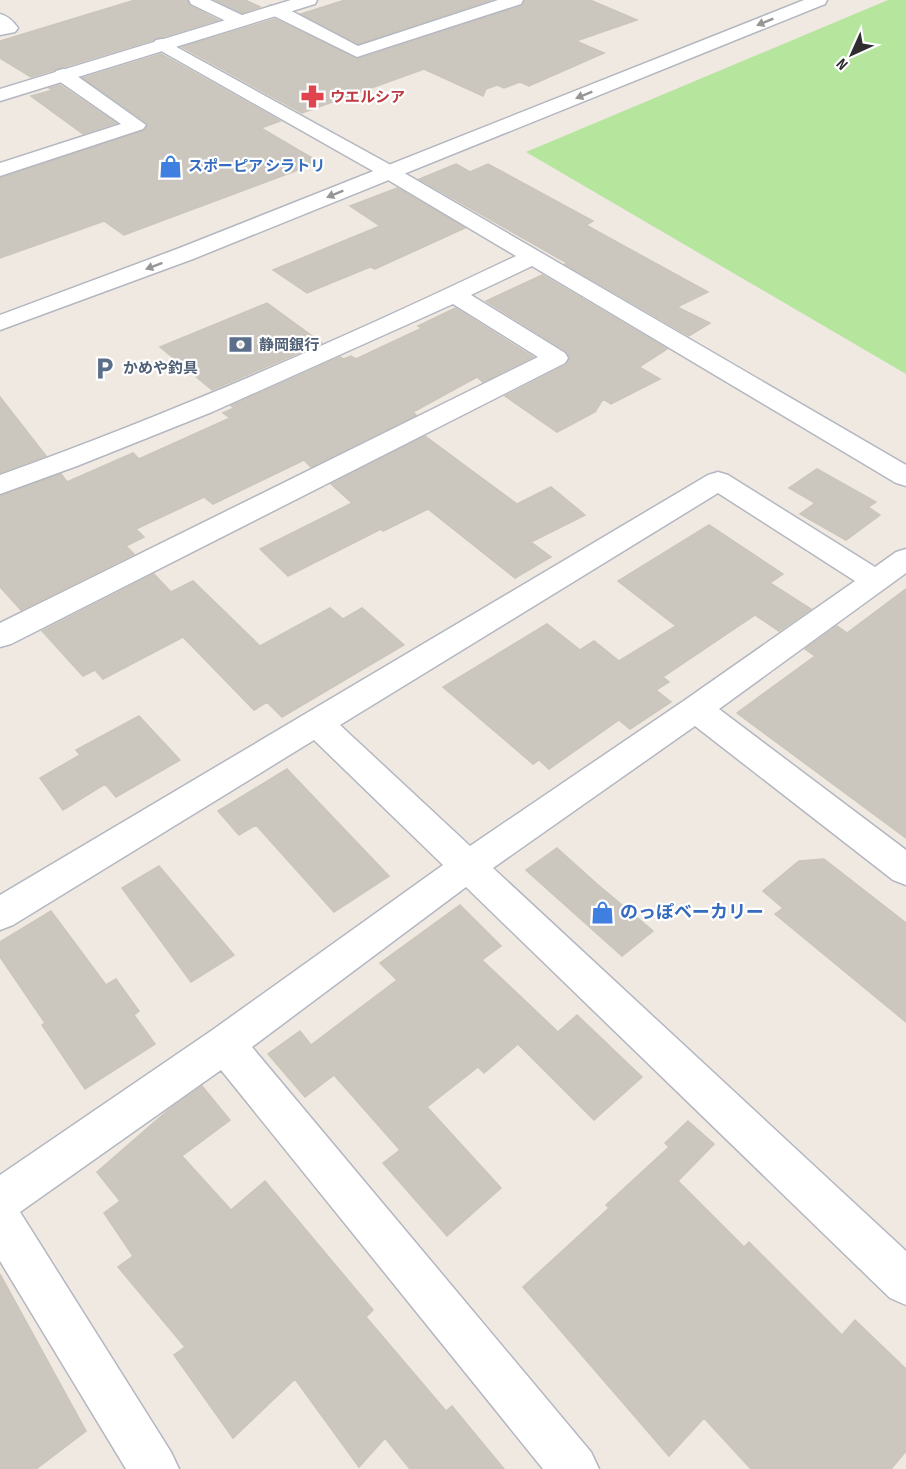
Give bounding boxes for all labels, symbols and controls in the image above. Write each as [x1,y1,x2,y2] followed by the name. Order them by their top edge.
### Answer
[756,18,774,27] one-way arrow
[822,24,882,84] north arrow
[833,54,852,73] text: N
[299,84,325,110] pharmacy icon: ウエルシア
[330,88,405,107] place label: ウエルシア
[575,91,593,100] one-way arrow
[157,153,183,179] shop icon: スポーピア シラトリ
[188,157,325,176] place label: スポーピア シラトリ
[326,189,344,199] one-way arrow
[145,261,163,271] one-way arrow
[228,332,254,358] bank icon: 静岡銀行
[259,336,319,355] place label: 静岡銀行
[92,355,118,381] parking icon: かめや釣具
[123,359,198,378] place label: かめや釣具
[589,899,615,925] shop icon: のっぽベーカリー
[620,902,764,923] place label: のっぽベーカリー

